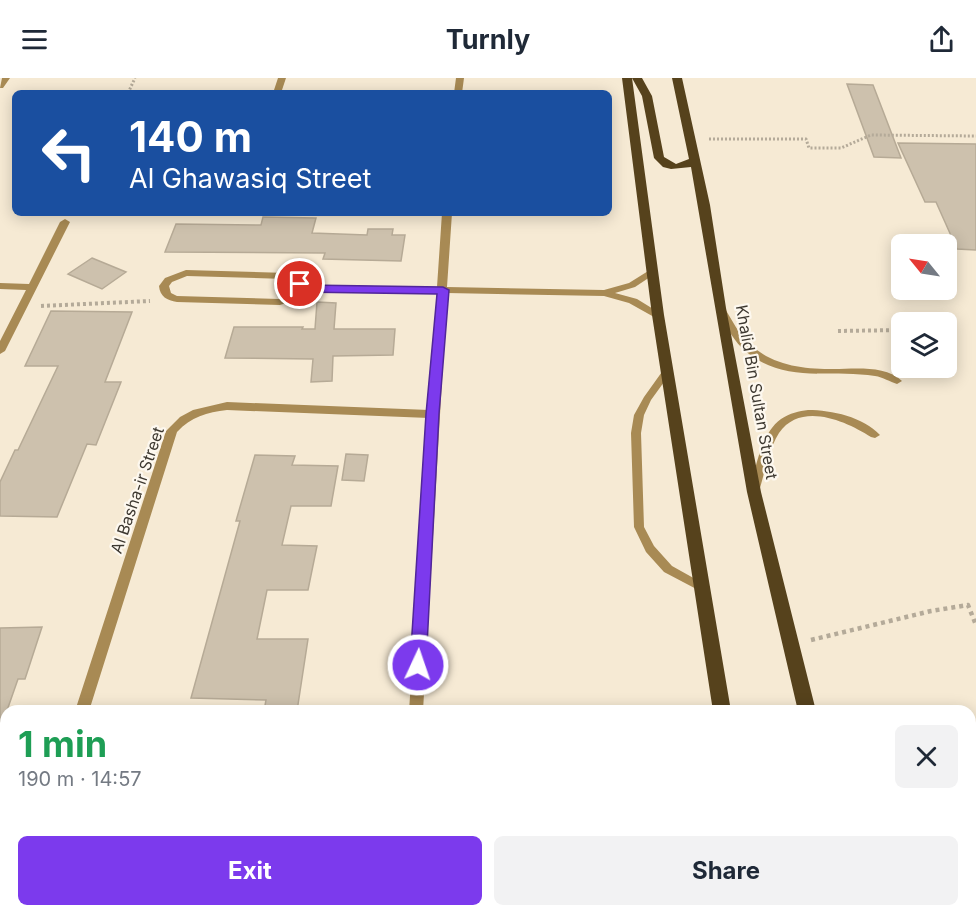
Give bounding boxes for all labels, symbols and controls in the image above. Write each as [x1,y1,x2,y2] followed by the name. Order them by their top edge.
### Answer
[18,23,51,56] icon: menu
[446,23,530,56] text: Turnly
[925,23,958,56] icon: share
[129,111,252,162] text: 140 m
[30,114,108,192] icon: left
[129,162,371,195] text: Al Ghawasiq Street
[891,234,957,300] north arrow
[891,234,957,378] map controls
[274,258,325,309] pin
[283,267,316,300] icon: arrive
[732,303,782,481] street label: Khalid Bin Sultan Street
[891,312,957,378] button: layers
[106,424,168,556] street label: Al Basha-ir Street
[386,633,450,697] position arrow
[18,722,107,766] text: 1 min
[895,725,958,788] button: close
[18,767,142,791] text: 190 m · 14:57
[18,836,482,905] button: Exit
[494,836,958,905] button: Share

